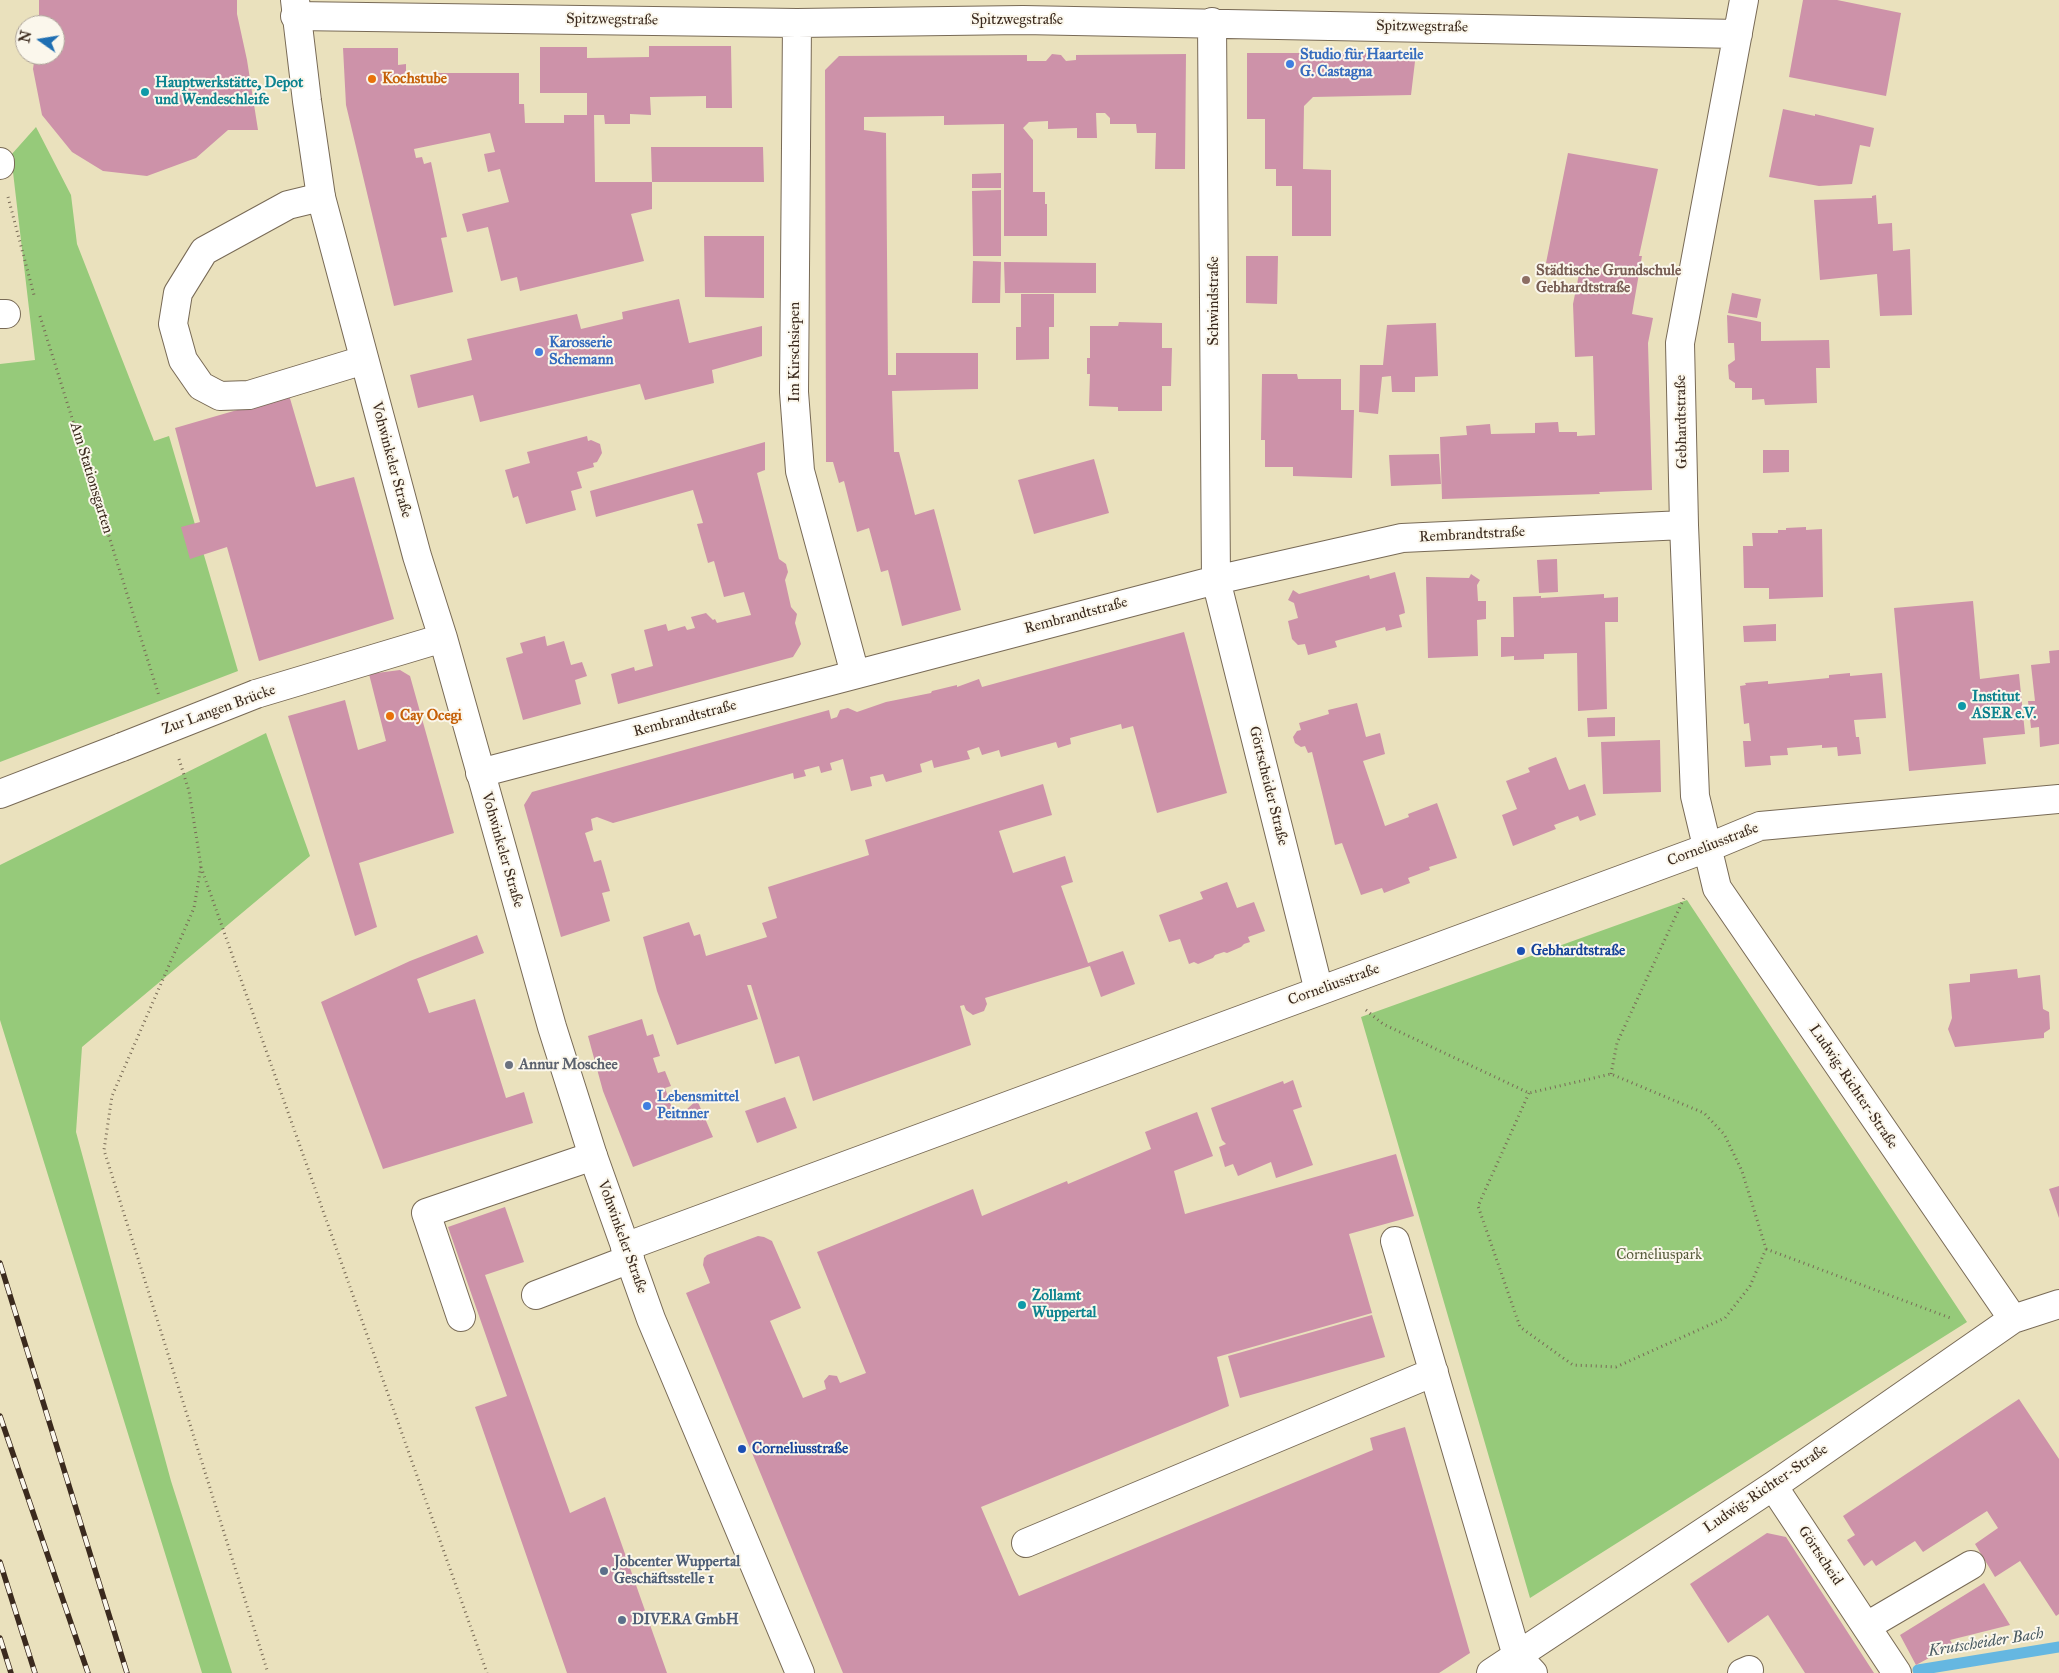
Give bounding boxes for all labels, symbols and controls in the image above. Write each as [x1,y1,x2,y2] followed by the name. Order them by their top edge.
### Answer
[566,10,658,30] street label: Spitzwegstraße
[971,11,1063,29] street label: Spitzwegstraße
[15,15,65,65] north arrow
[1376,17,1468,37] street label: Spitzwegstraße
[16,29,35,44] text: N
[1300,46,1424,81] place label: Studio für Haarteile G. Castagna
[1284,58,1296,70] marker: Studio für Haarteile G. Castagna
[382,70,447,88] place label: Kochstube
[366,73,378,85] marker: Kochstube
[155,74,303,109] place label: Hauptwerkstätte, Depot und Wendeschleife
[139,86,151,98] marker: Hauptwerkstätte, Depot und Wendeschleife
[1205,256,1223,346] street label: Schwindstraße
[1536,262,1681,297] place label: Städtische Grundschule Gebhardtstraße
[1520,274,1532,286] marker: Städtische Grundschule Gebhardtstraße
[786,302,804,402] street label: Im Kirschsiepen
[549,334,614,369] place label: Karosserie Schemann
[533,346,545,358] marker: Karosserie Schemann
[1672,375,1692,469] street label: Gebhardtstraße
[367,400,415,520] street label: Vohwinkeler Straße
[66,420,116,536] street label: Am Stationsgarten
[1419,523,1525,547] street label: Rembrandtstraße
[1022,594,1130,638] street label: Rembrandtstraße
[160,681,278,739] street label: Zur Langen Brücke
[1972,688,2036,723] place label: Institut ASER e.V.
[631,697,739,741] street label: Rembrandtstraße
[1956,700,1968,712] marker: Institut ASER e.V.
[400,707,462,725] place label: Cay Ocegi
[384,710,396,722] marker: Cay Ocegi
[1244,724,1292,848] street label: Görtscheider Straße
[477,790,527,910] street label: Vohwinkeler Straße
[1665,819,1761,871] street label: Corneliusstraße
[1531,942,1625,960] place label: Gebhardtstraße
[1515,945,1527,957] marker: Gebhardtstraße
[1286,960,1382,1010] street label: Corneliusstraße
[1805,1021,1901,1153] street label: Ludwig-Richter-Straße
[519,1056,618,1074] place label: Annur Moschee
[503,1059,515,1071] marker: Annur Moschee
[657,1088,739,1123] place label: Lebensmittel Peitnner
[641,1100,653,1112] marker: Lebensmittel Peitnner
[593,1178,651,1296] street label: Vohwinkeler Straße
[1616,1246,1702,1264] park label: Corneliuspark
[1032,1287,1097,1322] place label: Zollamt Wuppertal
[1016,1299,1028,1311] marker: Zollamt Wuppertal
[752,1440,848,1458] place label: Corneliusstraße
[1700,1441,1832,1537] street label: Ludwig-Richter-Straße
[736,1443,748,1455] marker: Corneliusstraße
[1794,1523,1846,1589] street label: Görtscheid
[614,1553,740,1588] place label: Jobcenter Wuppertal Geschäftsstelle 1
[598,1565,610,1577] marker: Jobcenter Wuppertal Geschäftsstelle 1
[632,1611,739,1629] place label: DIVERA GmbH
[616,1614,628,1626] marker: DIVERA GmbH
[1927,1624,2045,1662] water label: Krutscheider Bach

